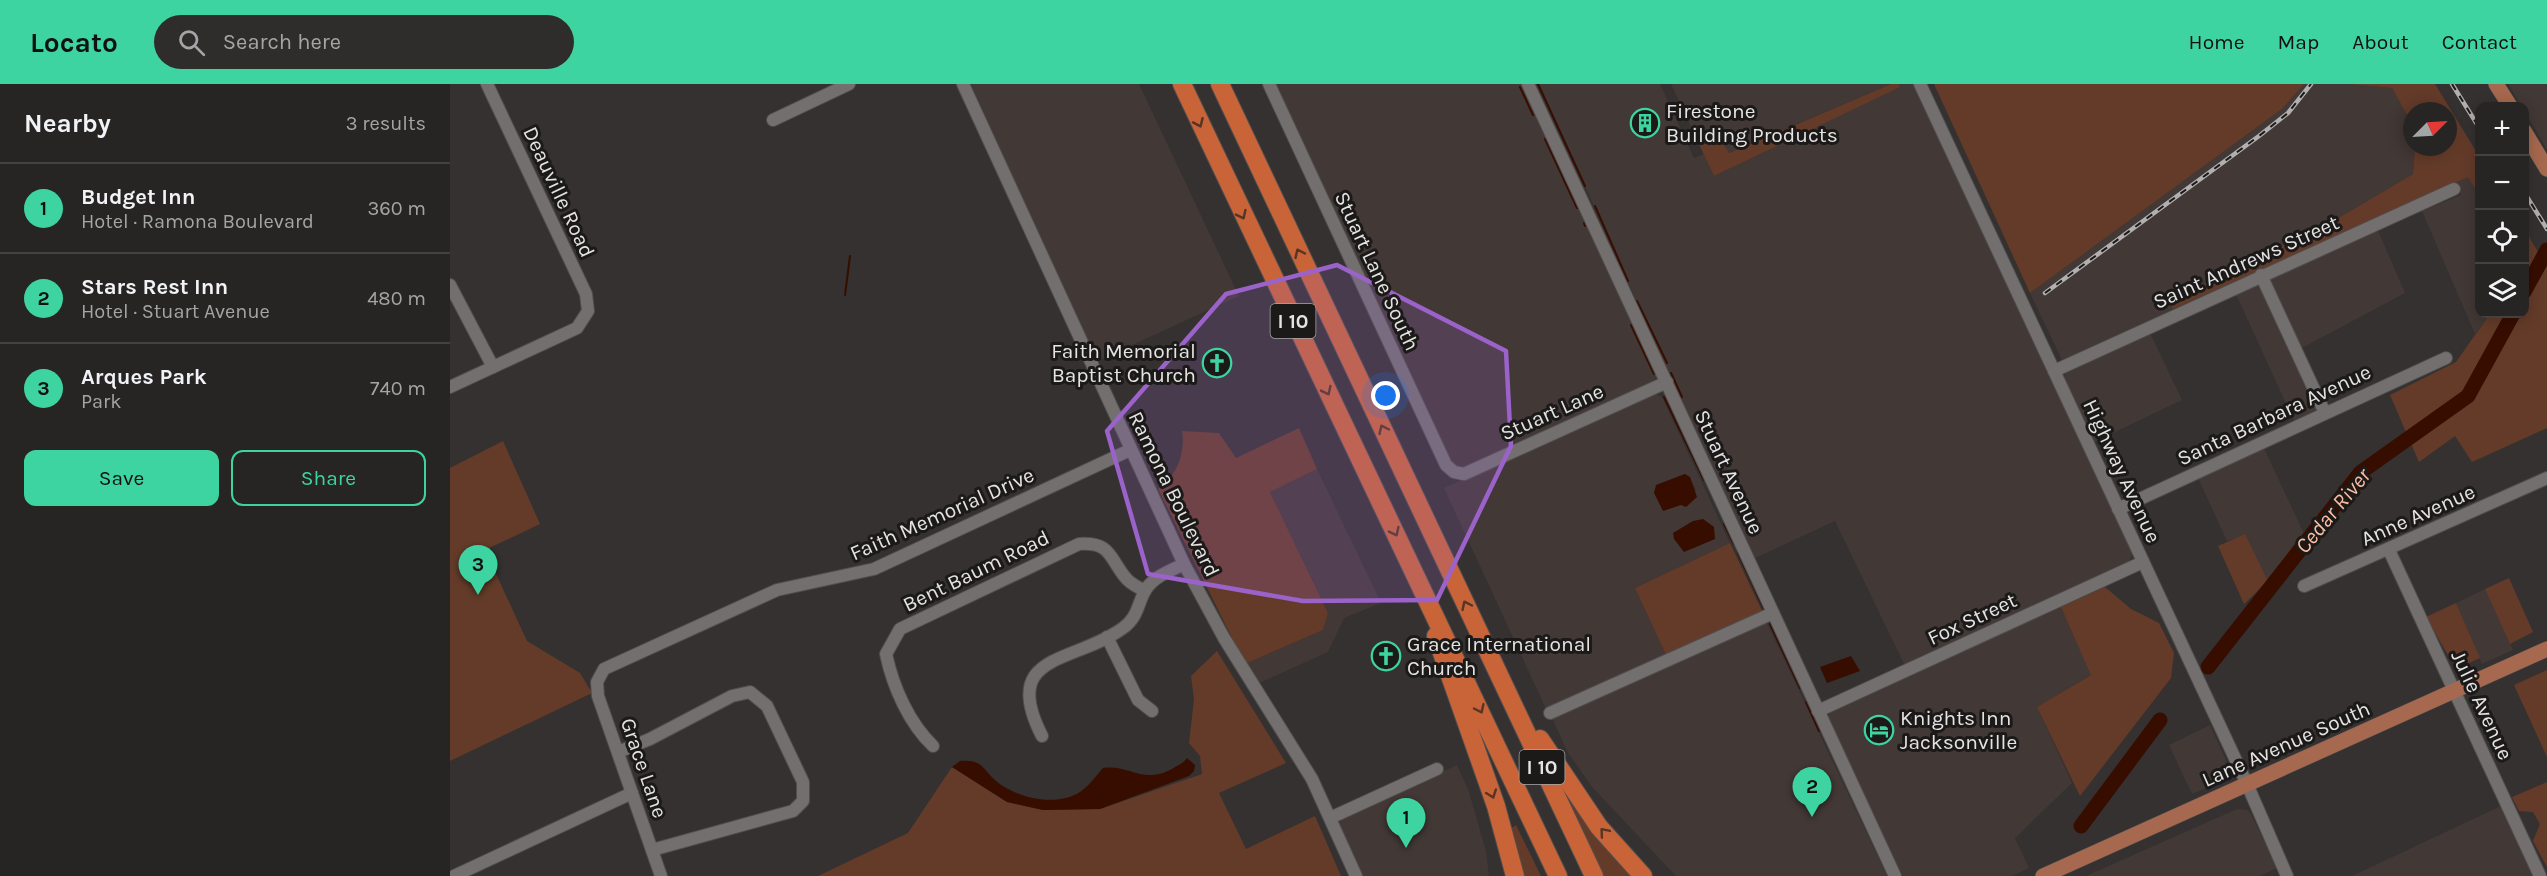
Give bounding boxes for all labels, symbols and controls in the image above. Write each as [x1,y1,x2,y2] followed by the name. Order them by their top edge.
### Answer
[154,15,574,69] search box
[30,26,118,59] text: Locato
[175,26,208,59] icon: search
[223,29,341,55] text: Search here
[2189,30,2245,54] text: Home
[2278,30,2319,54] text: Map
[2352,30,2409,54] text: About
[2442,30,2517,54] text: Contact
[1666,99,1838,147] place label: Firestone Building Products
[2403,102,2457,156] north arrow
[2475,102,2529,318] map controls
[2475,102,2529,156] button: +
[1629,107,1661,139] building icon: Firestone Building Products
[24,108,111,139] text: Nearby
[346,112,426,135] text: 3 results
[1192,117,1204,128] one-way arrow
[518,123,600,261] street label: Deauville Road
[2475,156,2529,210] button: −
[81,184,195,210] text: Budget Inn
[1330,188,1424,354] street label: Stuart Lane South
[40,197,47,220] text: 1
[367,197,426,220] text: 360 m
[1235,209,1247,220] one-way arrow
[81,210,314,233] text: Hotel · Ramona Boulevard
[2150,210,2343,314] street label: Saint Andrews Street
[2475,210,2529,264] button: locate
[1295,248,1307,259] one-way arrow
[2475,264,2529,318] button: layers
[81,274,228,300] text: Stars Rest Inn
[37,287,50,310] text: 2
[367,287,426,310] text: 480 m
[81,300,270,323] text: Hotel · Stuart Avenue
[1270,304,1316,338] road number: I 10
[1051,339,1196,387] place label: Faith Memorial Baptist Church
[1201,347,1233,379] church icon: Faith Memorial Baptist Church
[2173,360,2375,470] street label: Santa Barbara Avenue
[81,364,207,390] text: Arques Park
[37,377,50,400] text: 3
[370,377,426,400] text: 740 m
[1497,379,1607,445] street label: Stuart Lane
[1371,381,1400,410] your location
[1320,385,1331,396] one-way arrow
[81,390,122,413] text: Park
[2078,395,2166,547] street label: Highway Avenue
[1690,406,1768,538] street label: Stuart Avenue
[1124,407,1224,581] street label: Ramona Boulevard
[1378,425,1390,436] one-way arrow
[24,450,219,506] button: Save
[231,450,426,506] button: Share
[2290,462,2377,559] water label: Cedar River
[846,463,1038,565] street label: Faith Memorial Drive
[2357,479,2479,551] street label: Anne Avenue
[899,525,1053,617] street label: Bent Baum Road
[1388,525,1400,536] one-way arrow
[459,546,498,595] pin: 3
[1924,588,2020,650] street label: Fox Street
[1461,601,1473,612] one-way arrow
[1407,632,1591,680] place label: Grace International Church
[1370,640,1402,672] church icon: Grace International Church
[2446,646,2518,764] street label: Julie Avenue
[2198,696,2374,792] street label: Lane Avenue South
[1472,703,1484,714] one-way arrow
[1900,706,2017,754] place label: Knights Inn Jacksonville
[1863,714,1895,746] hotel icon: Knights Inn Jacksonville
[616,715,672,821] street label: Grace Lane
[1520,750,1564,784] road number: I 10
[1792,768,1832,817] pin: 2
[1484,788,1497,799] one-way arrow
[1386,798,1426,848] pin: 1
[1600,828,1611,839] one-way arrow

